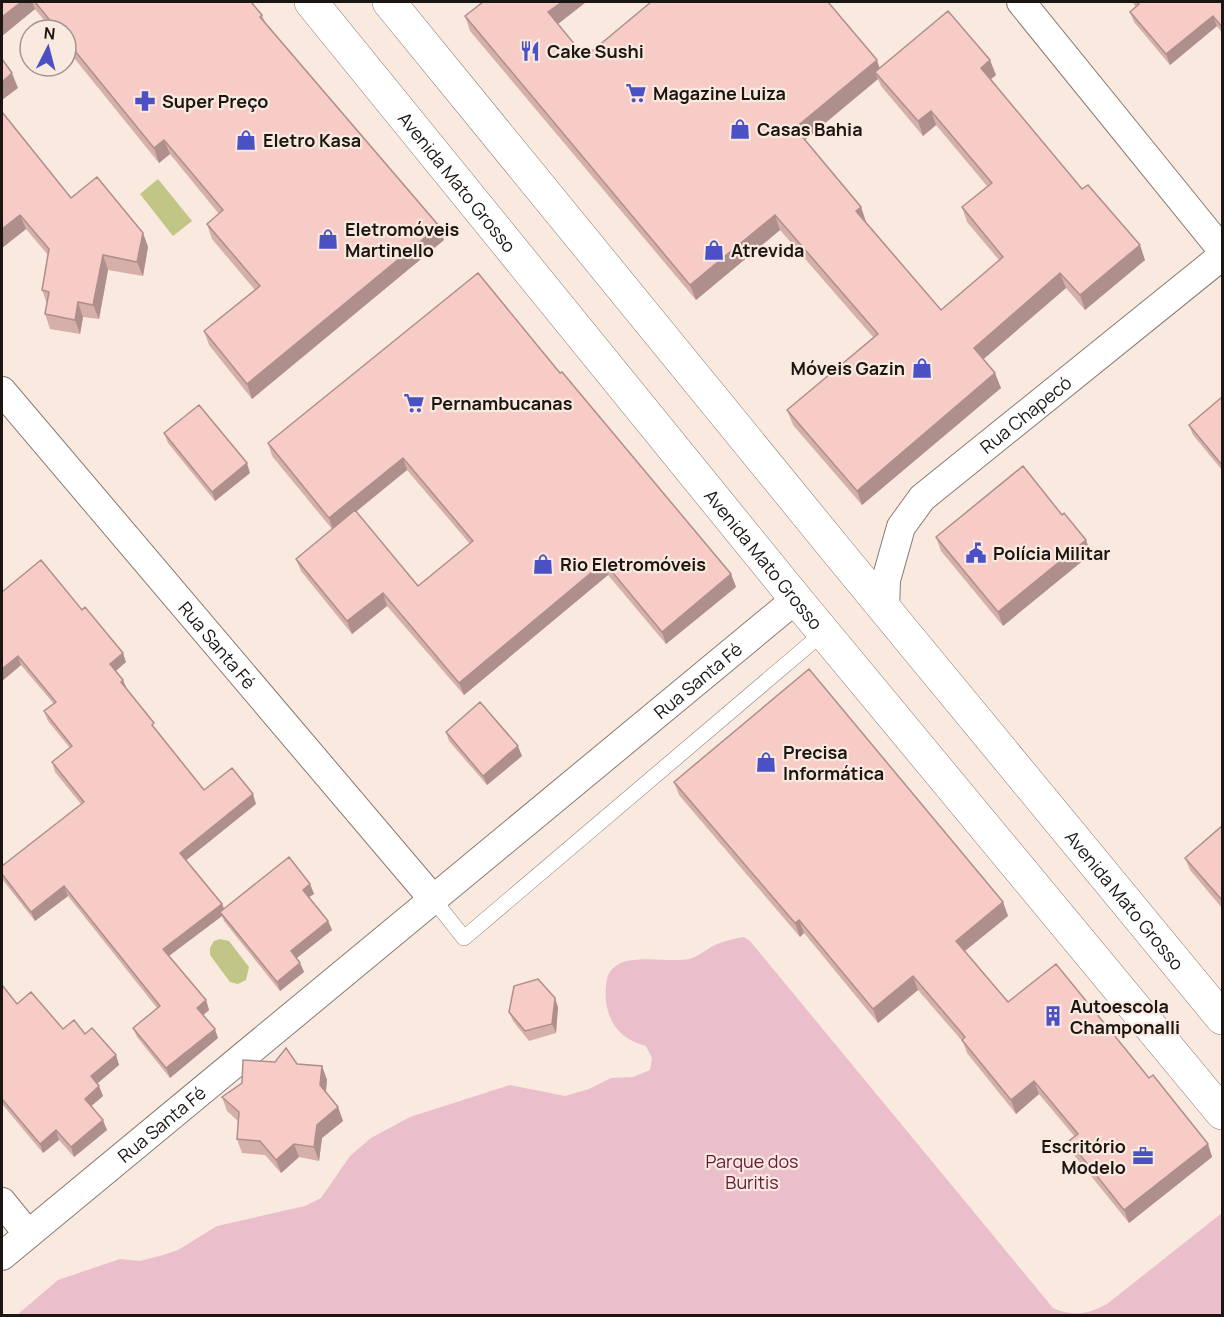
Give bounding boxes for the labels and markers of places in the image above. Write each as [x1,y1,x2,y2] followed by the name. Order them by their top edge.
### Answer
[518,39,542,63] restaurant icon: Cake Sushi
[547,39,644,63] place label: Cake Sushi
[624,81,648,105] supermarket icon: Magazine Luiza
[653,81,786,105] place label: Magazine Luiza
[133,89,157,113] pharmacy icon: Super Preço
[162,89,268,113] place label: Super Preço
[728,117,752,141] shop icon: Casas Bahia
[757,117,863,141] place label: Casas Bahia
[234,128,258,152] shop icon: Eletro Kasa
[263,128,361,152] place label: Eletro Kasa
[345,217,460,262] place label: Eletromóveis Martinello
[316,227,340,251] shop icon: Eletromóveis Martinello
[702,238,726,262] shop icon: Atrevida
[731,238,804,262] place label: Atrevida
[791,356,905,380] place label: Móveis Gazin
[910,356,934,380] shop icon: Móveis Gazin
[402,391,426,415] supermarket icon: Pernambucanas
[431,391,573,415] place label: Pernambucanas
[964,541,988,565] public building icon: Polícia Militar
[993,541,1111,565] place label: Polícia Militar
[531,552,555,576] shop icon: Rio Eletromóveis
[560,552,706,576] place label: Rio Eletromóveis
[783,740,884,785] place label: Precisa Informática
[754,750,778,774] shop icon: Precisa Informática
[1070,994,1180,1039] place label: Autoescola Champonalli
[1041,1004,1065,1028] building icon: Autoescola Champonalli
[1041,1134,1126,1179] place label: Escritório Modelo
[1131,1144,1155,1168] office icon: Escritório Modelo

